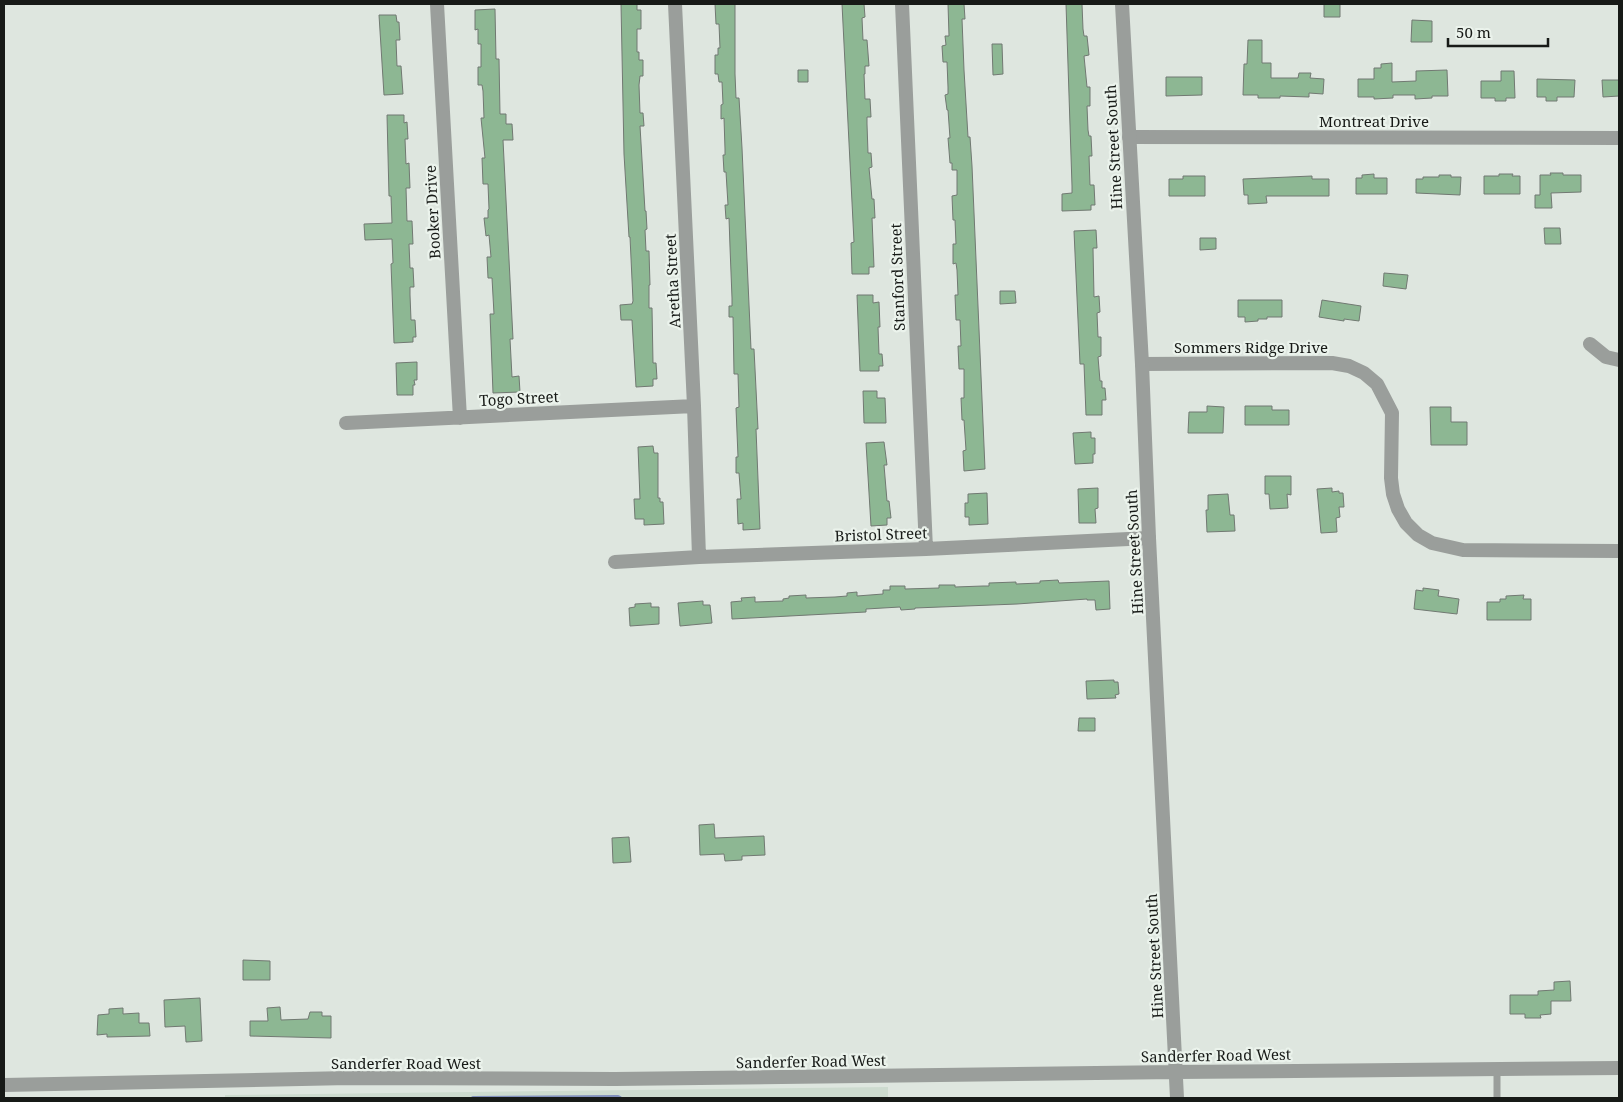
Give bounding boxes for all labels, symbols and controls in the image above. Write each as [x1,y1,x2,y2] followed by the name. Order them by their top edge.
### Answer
[1448,15,1548,47] scale bar
[1456,22,1491,42] text: 50 m
[1100,84,1126,210] street label: Hine Street South
[1319,111,1429,131] street label: Montreat Drive
[420,165,444,259] street label: Booker Drive
[885,223,909,331] street label: Stanford Street
[660,233,684,329] street label: Aretha Street
[1174,337,1328,357] street label: Sommers Ridge Drive
[479,386,559,410] street label: Togo Street
[1121,489,1147,615] street label: Hine Street South
[834,522,928,546] street label: Bristol Street
[1141,893,1167,1019] street label: Hine Street South
[1141,1044,1291,1066] street label: Sanderfer Road West
[736,1050,886,1072] street label: Sanderfer Road West
[331,1053,481,1073] street label: Sanderfer Road West

